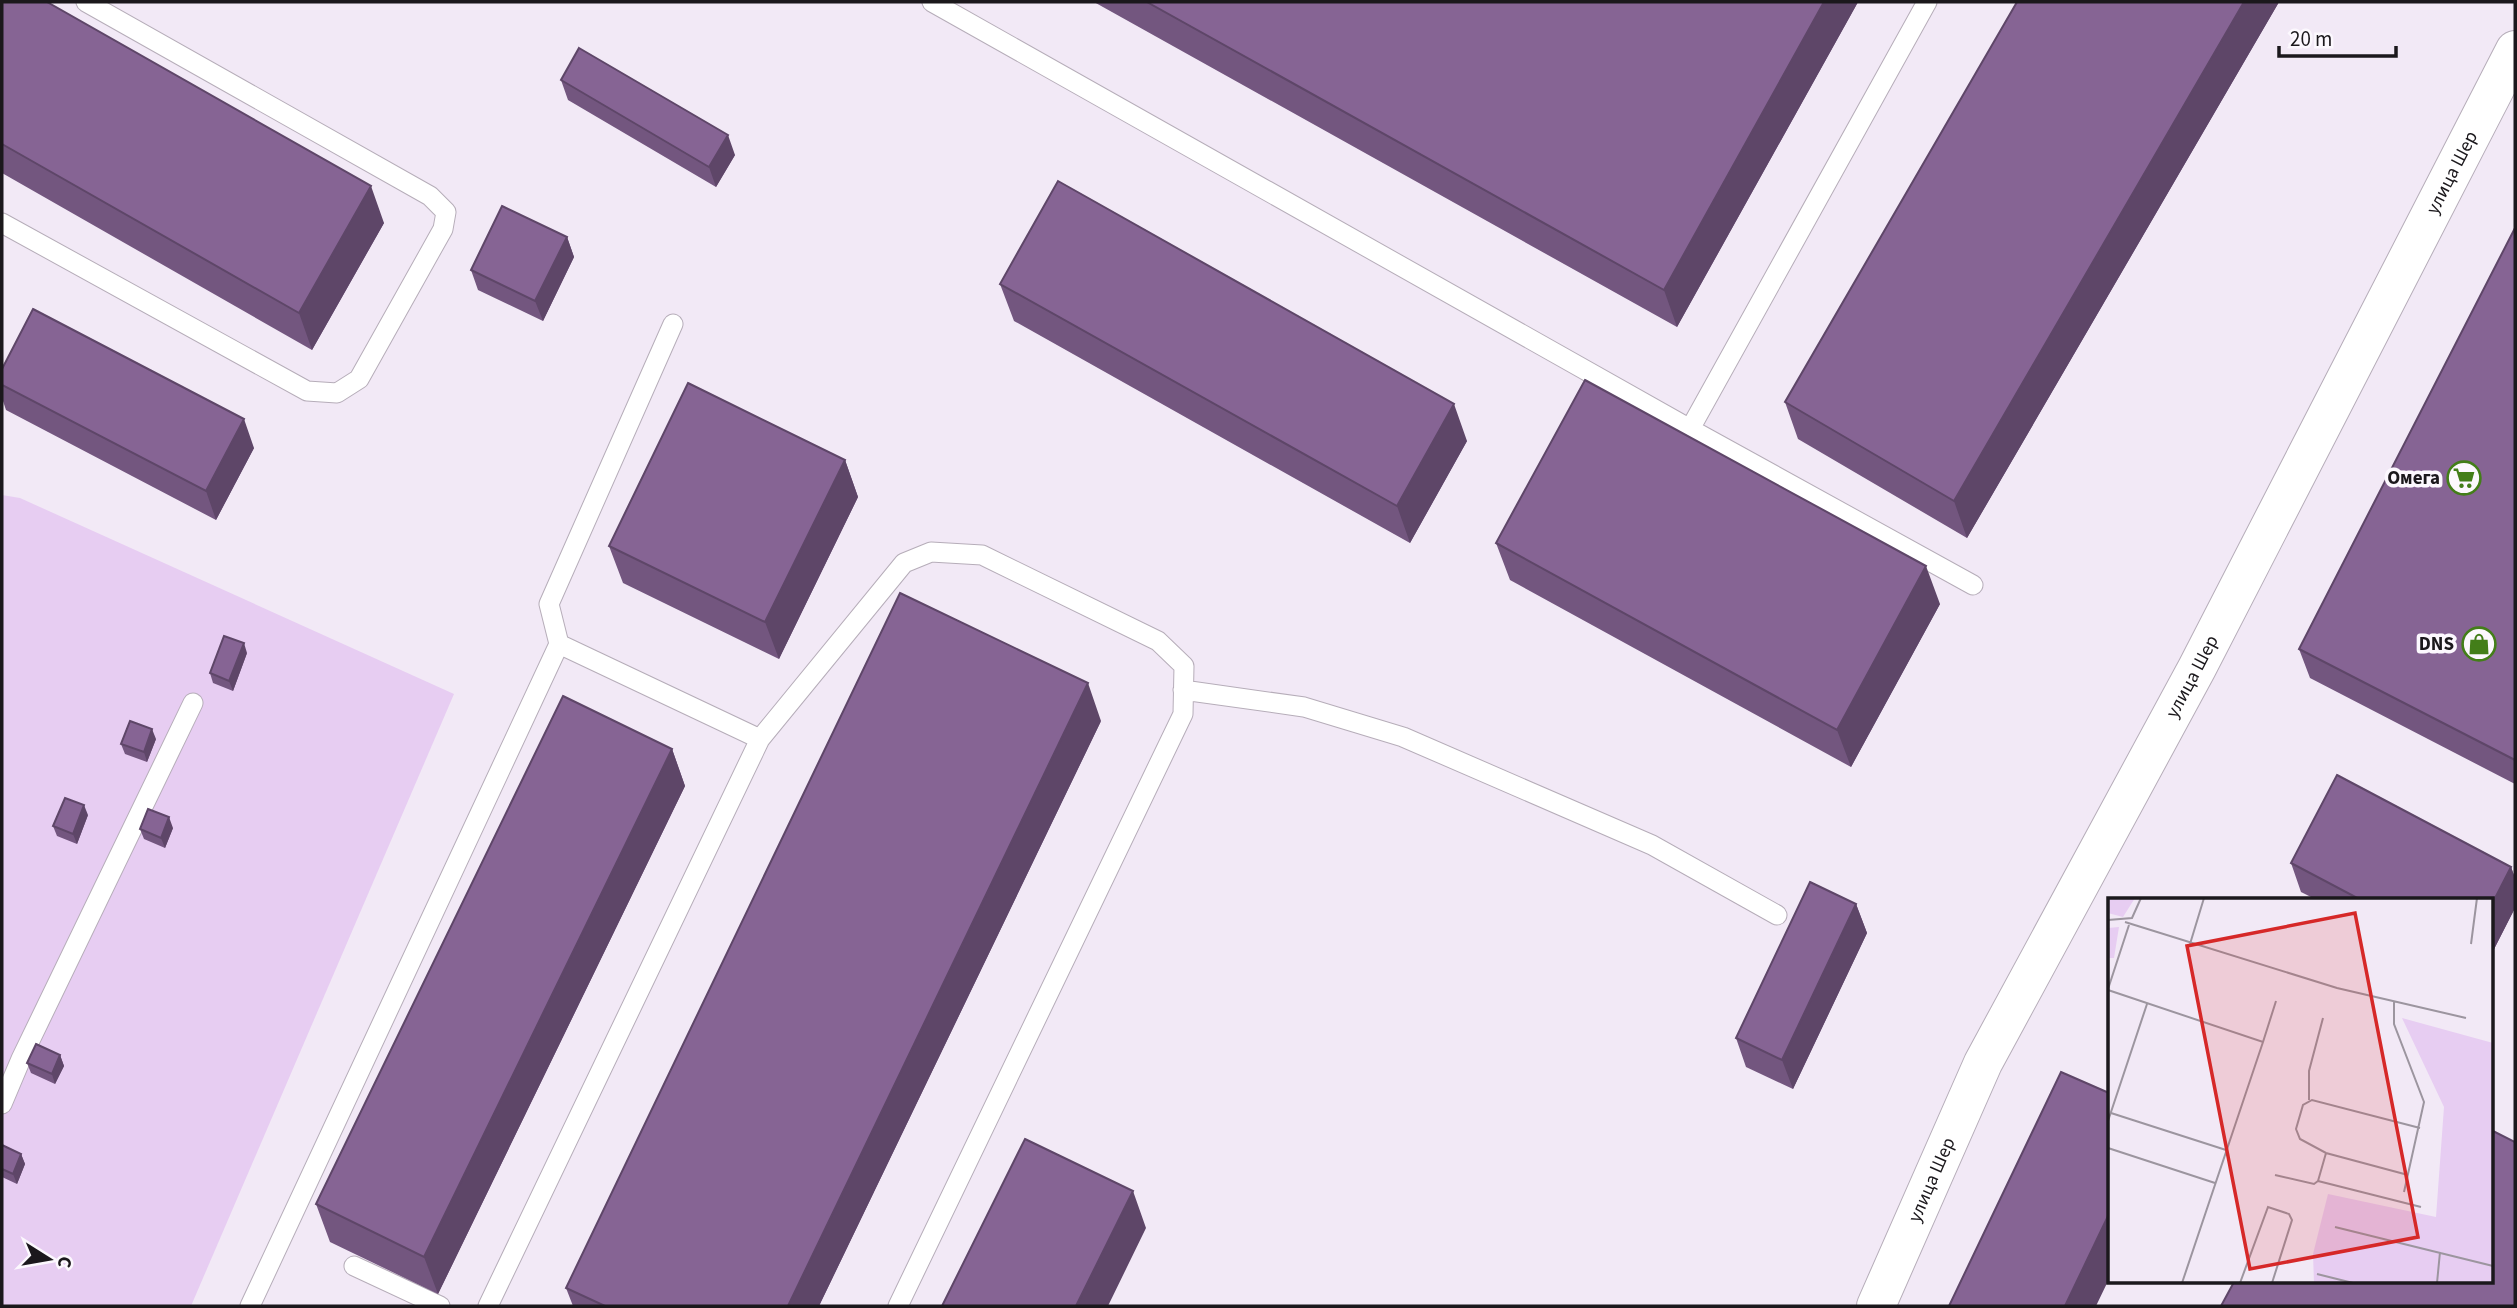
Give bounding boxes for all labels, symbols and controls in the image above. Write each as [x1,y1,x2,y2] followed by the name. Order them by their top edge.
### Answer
[2279,14,2396,58] scale bar
[2290,24,2332,54] text: 20 m
[2419,126,2485,219] street label: улица Шер
[2445,459,2483,497] supermarket icon: Омега
[2387,465,2440,492] place label: Омега
[2460,625,2498,663] shop icon: DNS
[2159,630,2225,723] street label: улица Шер
[2419,631,2454,658] place label: DNS
[2108,898,2492,1284] inset map
[1901,1133,1962,1226] street label: улица Шер
[14,1224,84,1294] north arrow
[50,1254,79,1270] text: С

